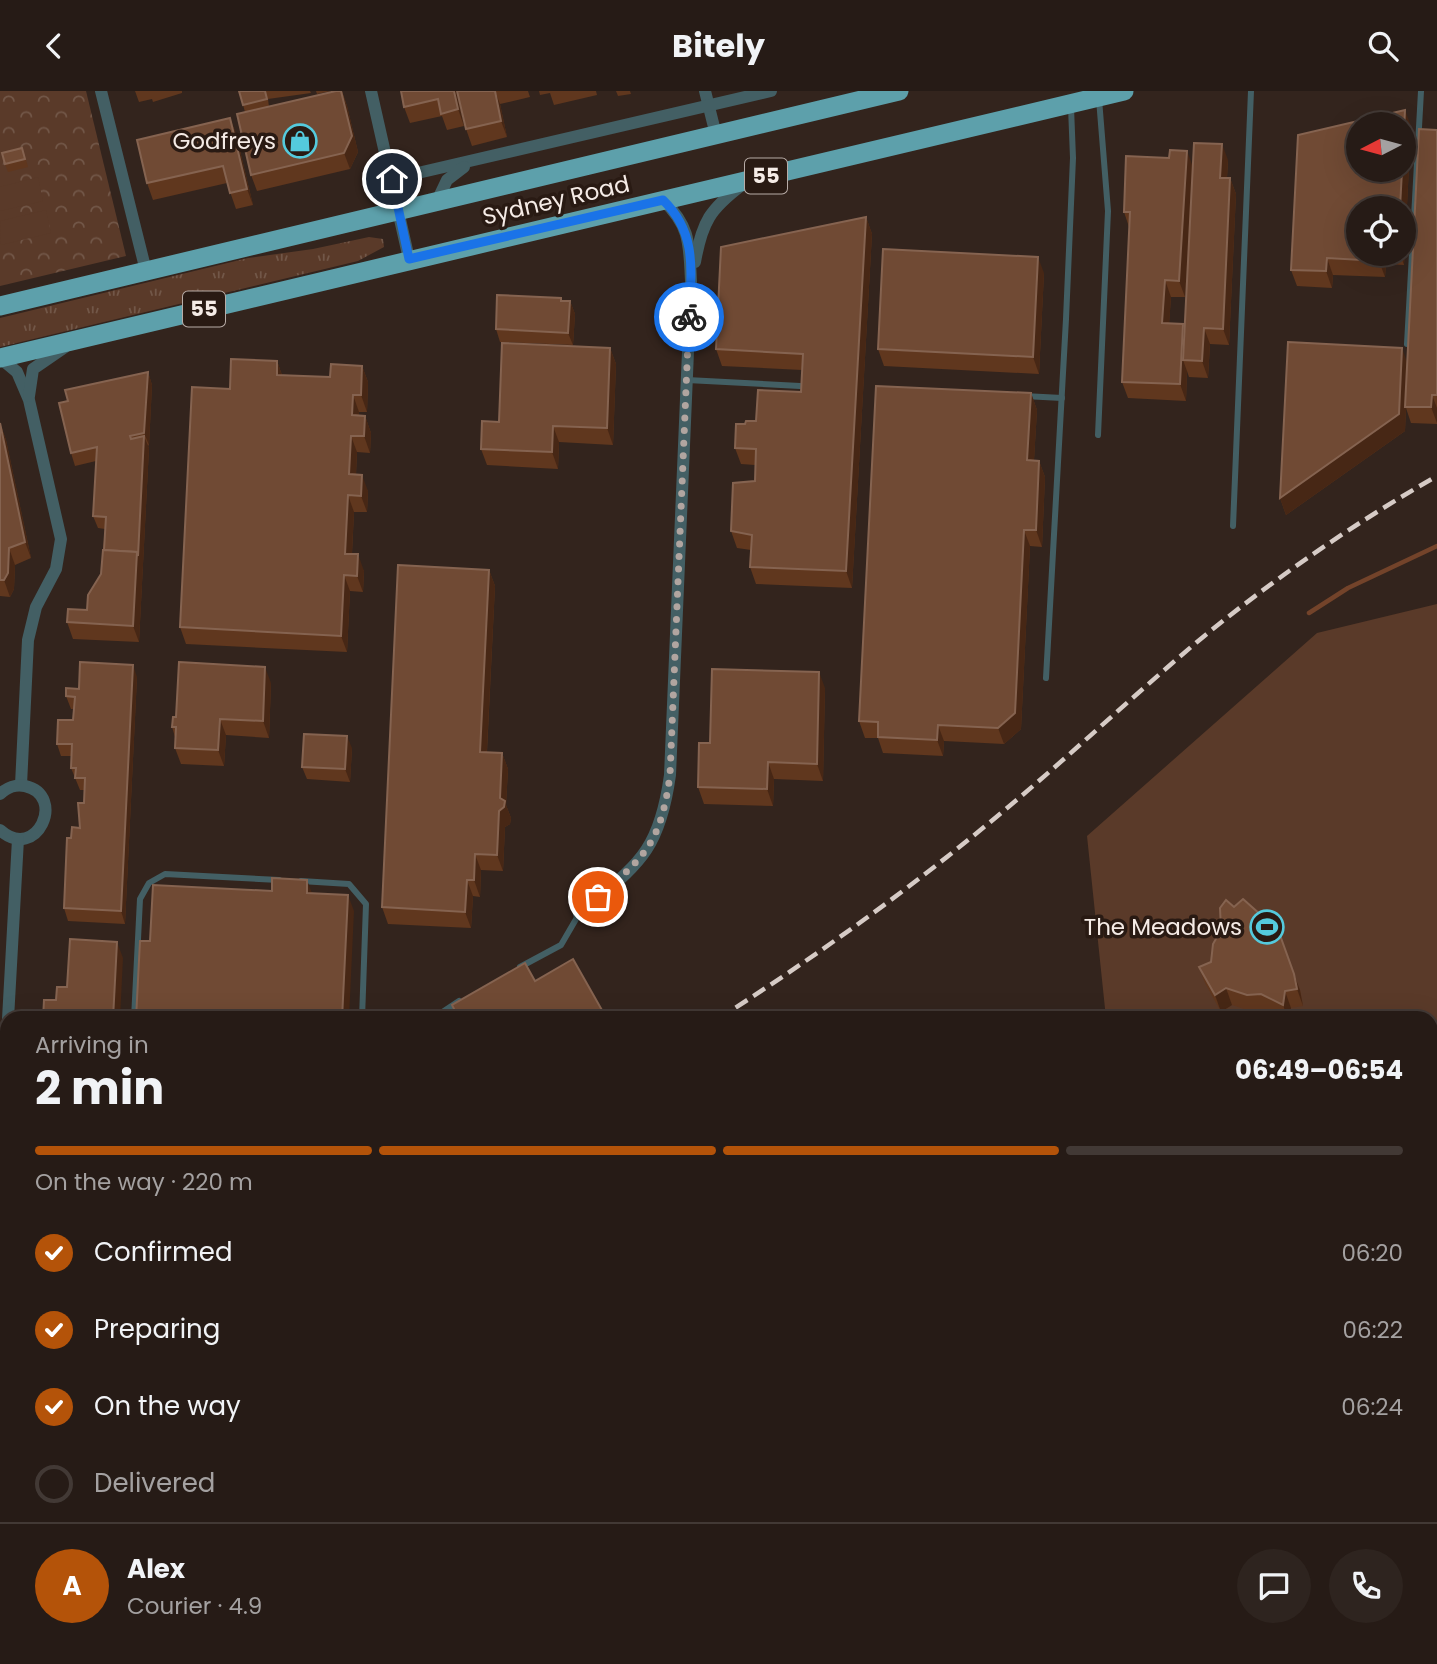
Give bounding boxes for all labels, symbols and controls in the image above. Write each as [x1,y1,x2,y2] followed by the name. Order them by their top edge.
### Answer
[672,23,765,68] text: Bitely
[35,27,73,65] icon: back
[1364,27,1402,65] icon: search
[1346,112,1416,182] north arrow
[1346,112,1416,266] map controls
[281,122,319,160] shop icon: Godfreys
[172,125,276,157] place label: Godfreys
[362,149,422,209] pin
[745,159,787,193] road number: 55
[373,160,411,198] icon: home
[479,168,633,232] street label: Sydney Road
[1346,196,1416,266] button: locate
[654,282,724,352] courier
[183,291,225,326] road number: 55
[670,298,708,336] icon: bike
[568,867,628,927] pin
[579,878,617,916] icon: bag
[1248,908,1286,946] sports icon: The Meadows
[1084,911,1242,943] place label: The Meadows
[35,1029,149,1061] text: Arriving in
[1235,1052,1403,1088] text: 06:49–06:54
[35,1056,164,1120] text: 2 min
[35,1166,253,1198] text: On the way · 220 m
[35,1234,73,1272] icon: check
[94,1234,232,1270] text: Confirmed
[1341,1237,1403,1269] text: 06:20
[35,1311,73,1349] icon: check
[94,1311,220,1347] text: Preparing
[1343,1314,1403,1346] text: 06:22
[35,1388,73,1426] icon: check
[94,1388,241,1424] text: On the way
[1341,1391,1403,1423] text: 06:24
[94,1465,215,1501] text: Delivered
[1237,1549,1311,1623] button: chat
[1329,1549,1403,1623] button: phone
[127,1551,185,1587] text: Alex
[62,1568,82,1604] text: A
[127,1590,262,1622] text: Courier · 4.9

